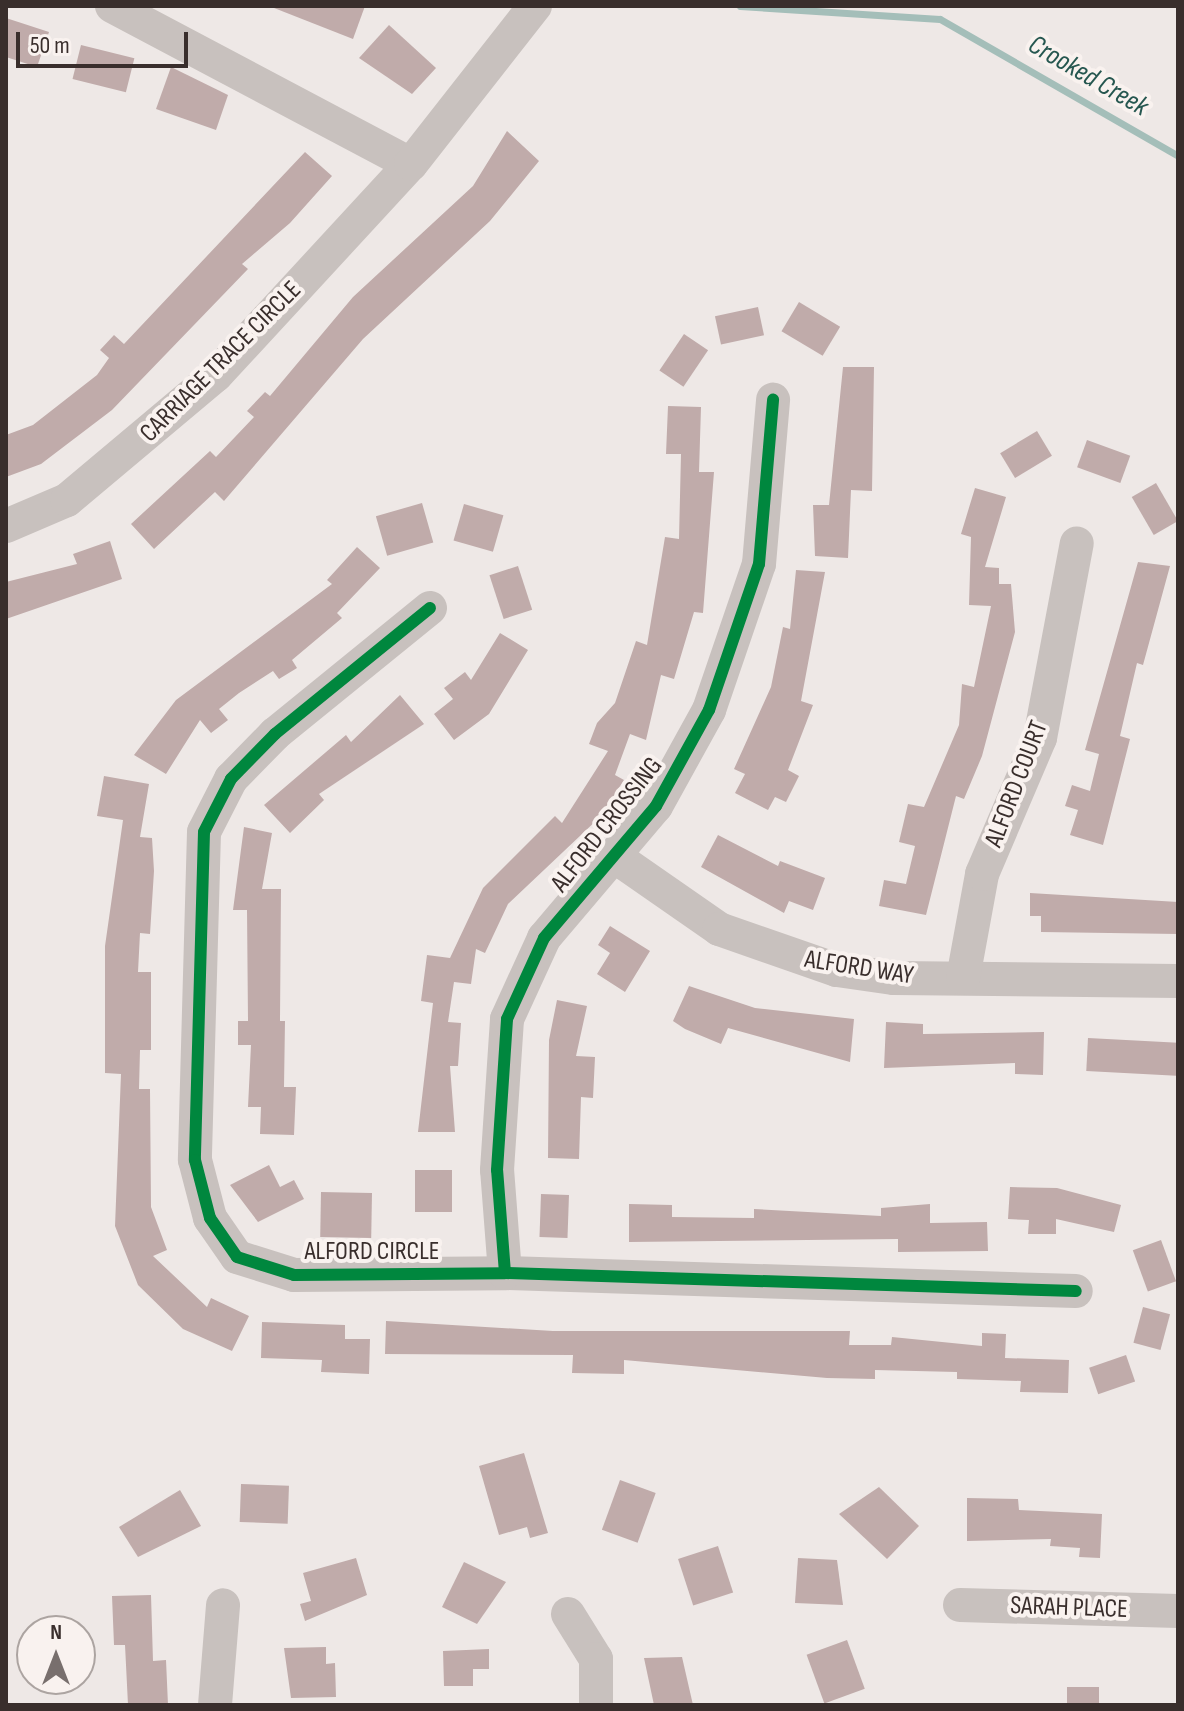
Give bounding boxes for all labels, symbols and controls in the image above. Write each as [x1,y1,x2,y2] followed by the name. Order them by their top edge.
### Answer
[20,16,192,66] scale bar
[1022,28,1154,124] water label: Crooked Creek
[30,31,70,60] text: 50 m
[134,275,308,449] street label: CARRIAGE TRACE CIRCLE
[979,716,1055,852] street label: ALFORD COURT
[545,751,669,899] street label: ALFORD CROSSING
[802,944,916,992] street label: ALFORD WAY
[304,1236,440,1268] street label: ALFORD CIRCLE
[1010,1590,1128,1626] street label: SARAH PLACE
[16,1615,96,1695] north arrow
[50,1619,62,1646] text: N

